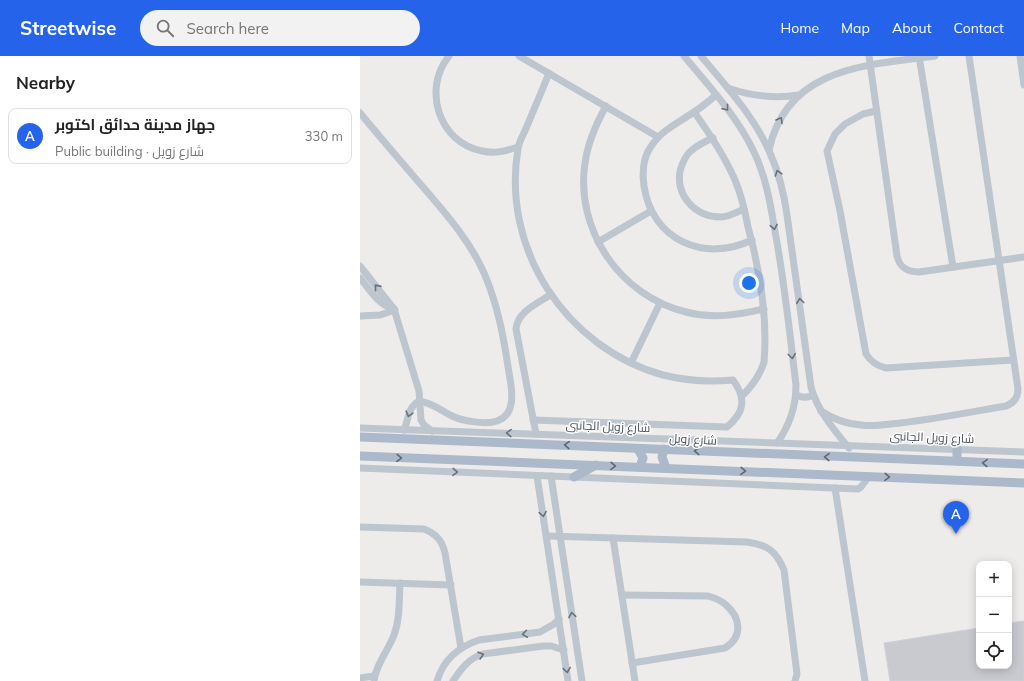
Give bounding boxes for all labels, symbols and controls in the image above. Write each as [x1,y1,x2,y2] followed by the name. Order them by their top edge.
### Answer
[140,10,420,46] search box
[20,16,116,40] text: Streetwise
[154,17,176,39] icon: search
[186,19,269,38] text: Search here
[780,19,819,37] text: Home
[841,19,870,37] text: Map
[892,19,932,37] text: About
[954,19,1004,37] text: Contact
[16,72,75,93] text: Nearby
[722,104,729,111] one-way arrow
[55,115,215,134] text: جهاز مدينة حدائق اكتوبر
[775,117,782,124] one-way arrow
[25,128,35,144] text: A
[305,128,343,144] text: 330 m
[55,143,204,159] text: Public building · شارع زويل
[774,169,783,176] one-way arrow
[770,224,778,230] one-way arrow
[739,273,759,293] your location
[375,285,382,292] one-way arrow
[796,297,805,304] one-way arrow
[787,353,796,359] one-way arrow
[406,410,414,417] one-way arrow
[565,417,651,436] street label: شارع زويل الجانبى
[889,428,975,447] street label: شارع زويل الجانبى
[506,429,512,438] one-way arrow
[669,430,717,449] street label: شارع زويل
[564,441,570,450] one-way arrow
[694,447,700,455] one-way arrow
[824,452,830,461] one-way arrow
[396,453,402,462] one-way arrow
[982,458,988,467] one-way arrow
[610,462,616,470] one-way arrow
[740,467,746,475] one-way arrow
[452,468,458,476] one-way arrow
[884,473,890,482] one-way arrow
[943,501,969,534] pin: A
[538,511,547,517] one-way arrow
[976,561,1012,669] map controls
[976,561,1012,597] button: +
[976,597,1012,633] button: −
[568,612,577,618] one-way arrow
[522,629,528,638] one-way arrow
[976,633,1012,669] button: locate
[477,651,484,660] one-way arrow
[562,667,571,673] one-way arrow

